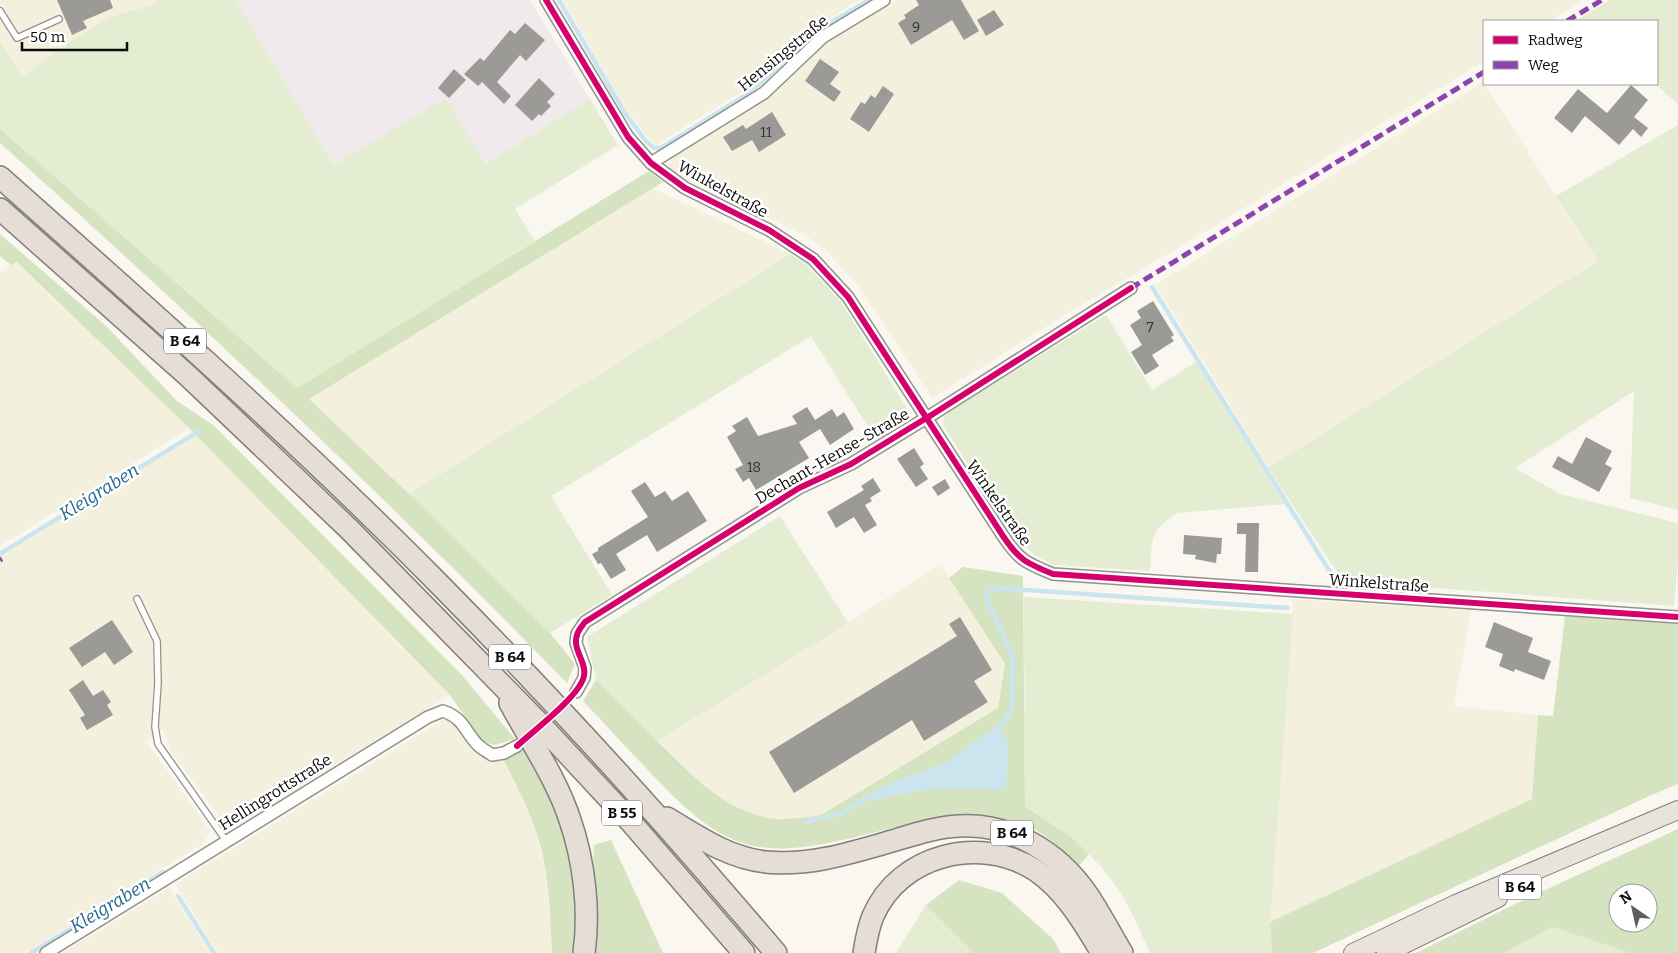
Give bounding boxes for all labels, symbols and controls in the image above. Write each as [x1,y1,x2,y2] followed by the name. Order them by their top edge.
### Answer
[734,11,832,95] street label: Hensingstraße
[912,19,920,36] house number: 9
[22,20,128,52] scale bar
[1483,20,1658,85] legend
[30,28,66,46] text: 50 m
[1528,31,1583,49] text: Radweg
[1528,56,1559,74] text: Weg
[760,124,772,141] house number: 11
[675,156,771,222] street label: Winkelstraße
[1146,319,1154,336] house number: 7
[164,328,206,354] road number: B 64
[752,404,912,508] street label: Dechant-Hense-Straße
[962,457,1036,549] street label: Winkelstraße
[55,459,143,525] water label: Kleigraben
[747,459,761,476] house number: 18
[1328,570,1430,596] street label: Winkelstraße
[489,644,531,670] road number: B 64
[215,750,335,834] street label: Hellingrottstraße
[602,800,642,826] road number: B 55
[991,820,1033,846] road number: B 64
[66,872,154,938] water label: Kleigraben
[1499,874,1541,900] road number: B 64
[1608,883,1658,933] north arrow
[1617,887,1635,908] text: N

